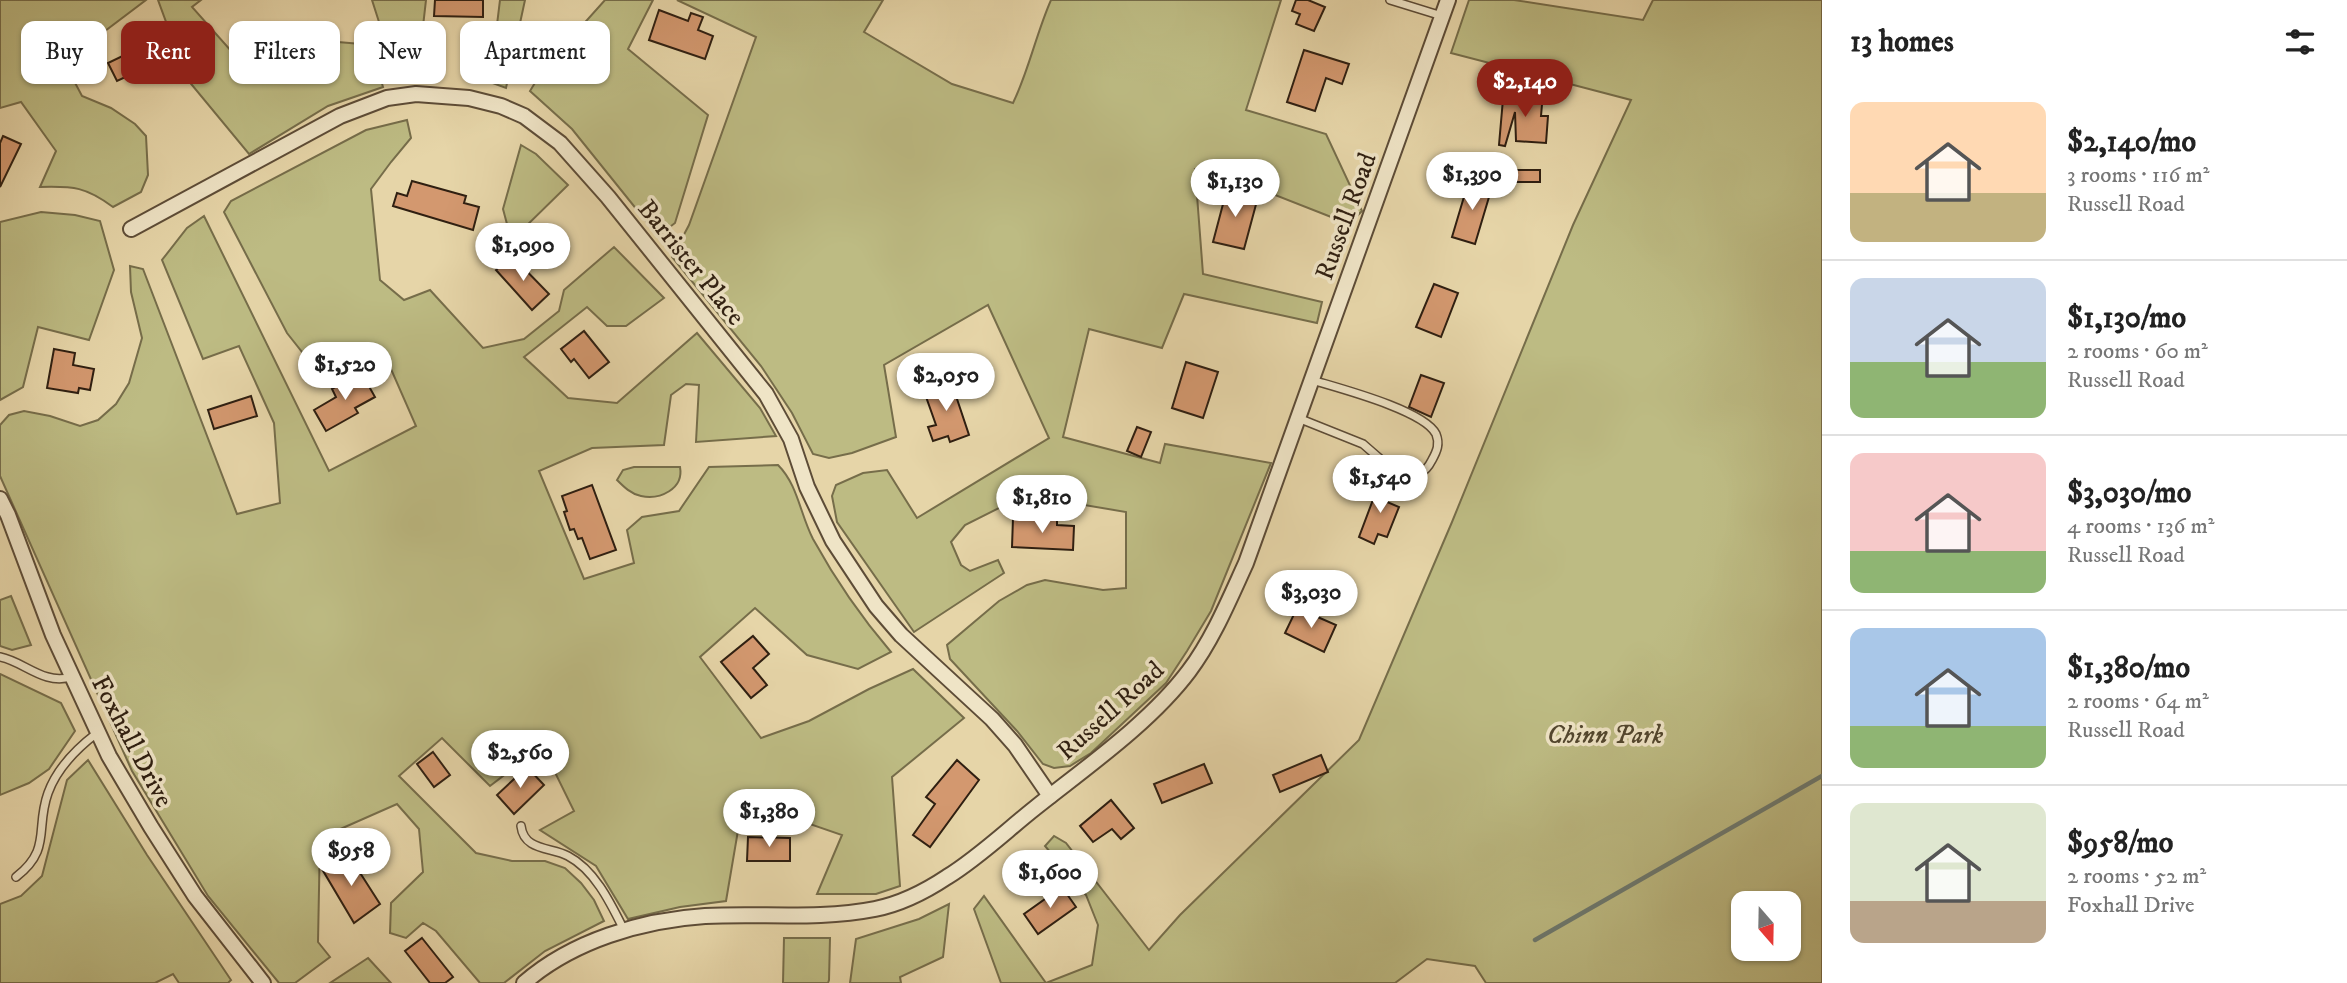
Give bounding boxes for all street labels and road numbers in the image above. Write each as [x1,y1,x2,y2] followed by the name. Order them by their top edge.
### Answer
[1308,148,1385,285] street label: Russell Road
[630,193,752,333] street label: Barrister Place
[1051,654,1171,768] street label: Russell Road
[83,670,180,813] street label: Foxhall Drive

